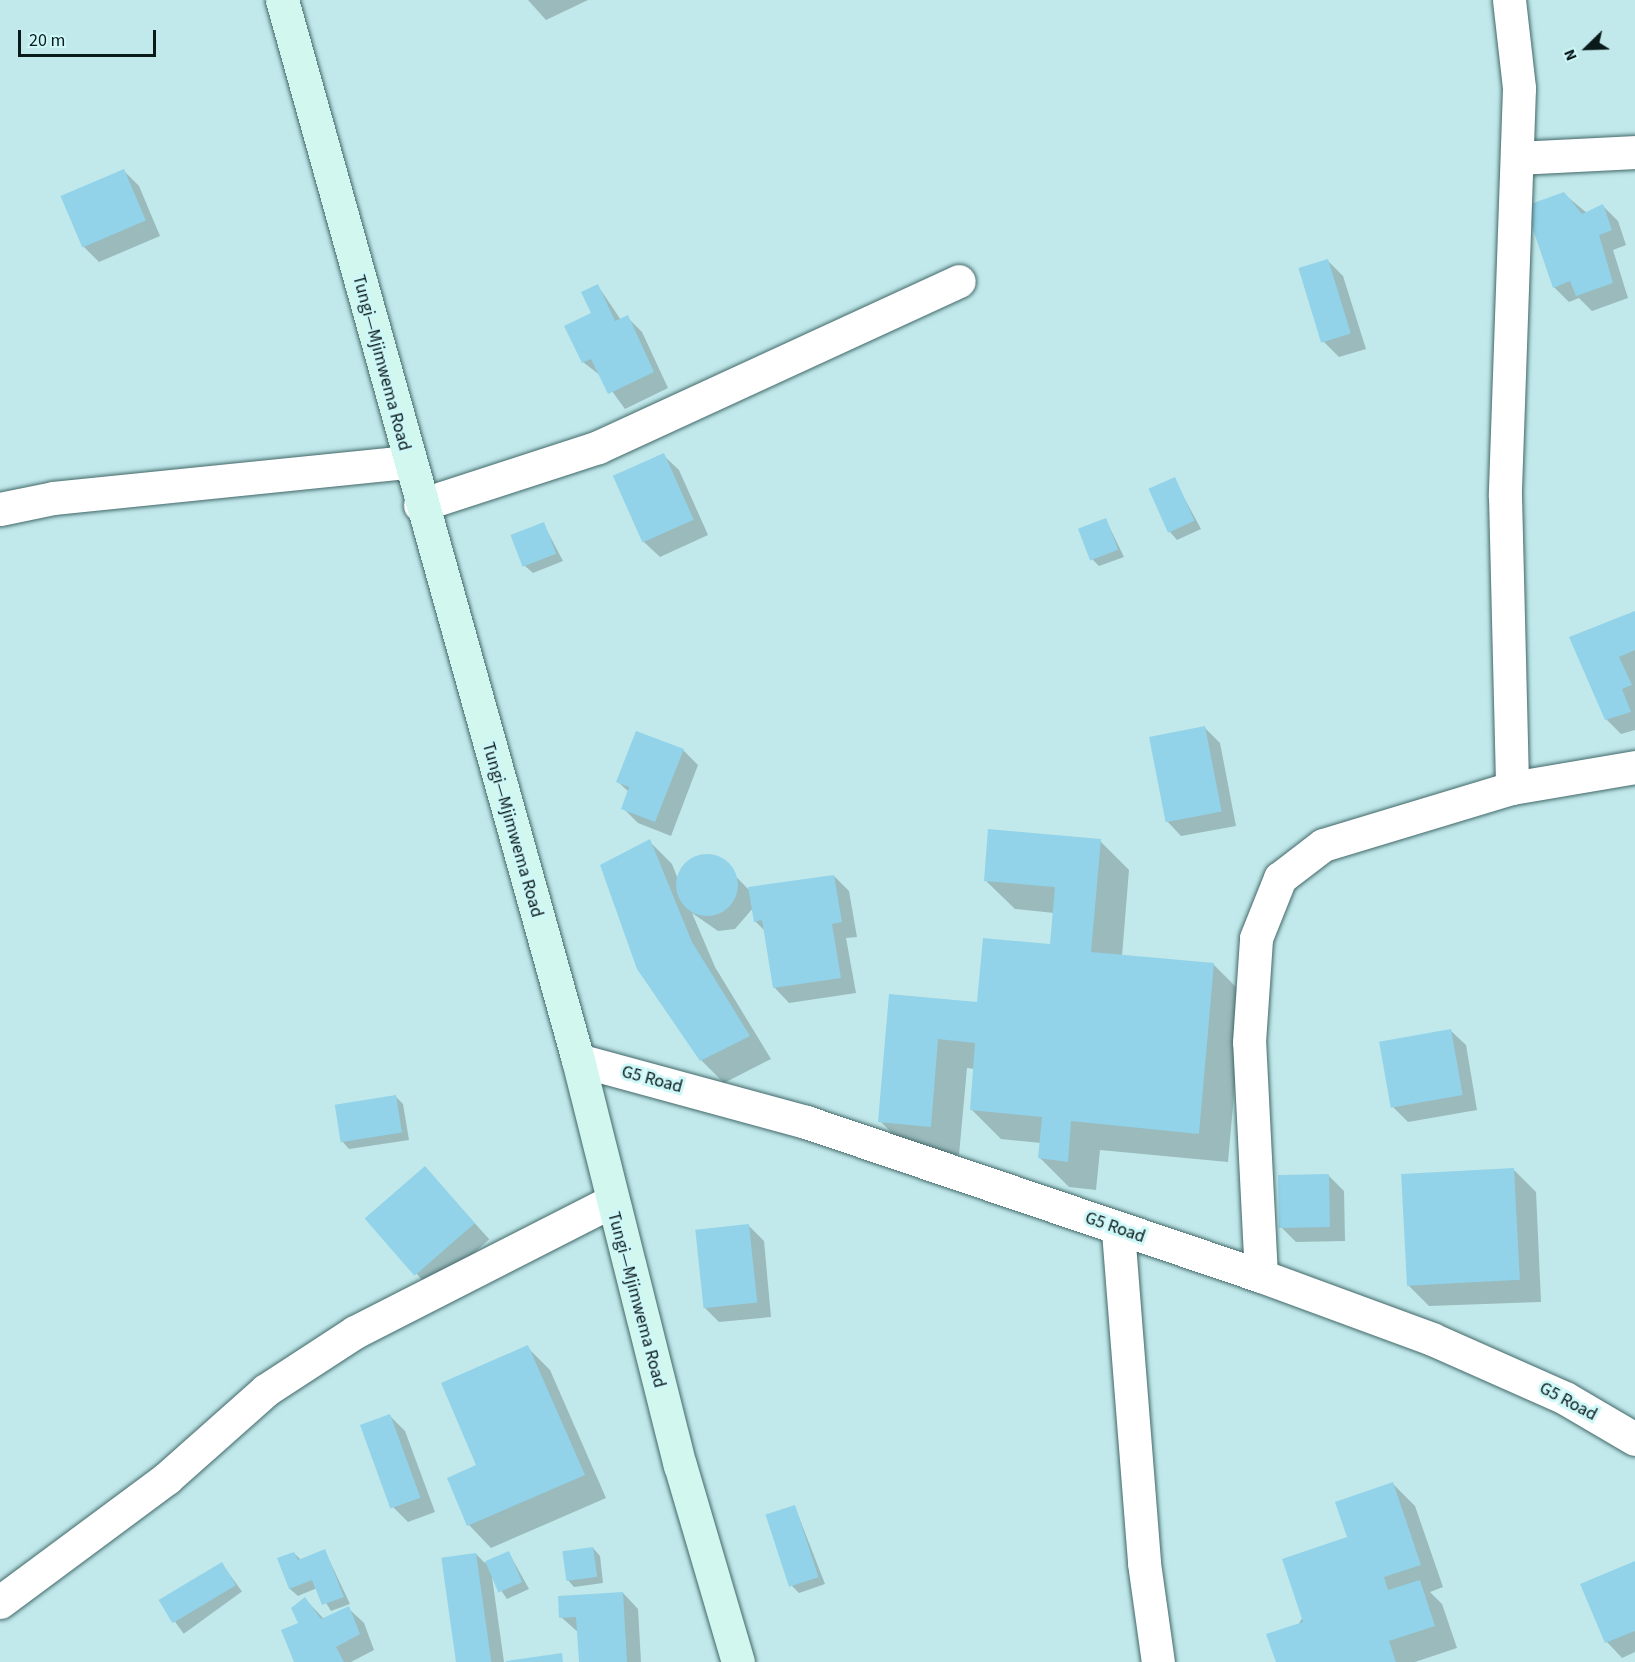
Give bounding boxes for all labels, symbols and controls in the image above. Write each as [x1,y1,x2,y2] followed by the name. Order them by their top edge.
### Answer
[21,18,159,56] scale bar
[1557,18,1617,78] north arrow
[29,28,65,53] text: 20 m
[1558,46,1583,64] text: N
[347,273,415,453] street label: Tungi—Mjimwema Road
[477,740,547,920] street label: Tungi—Mjimwema Road
[619,1062,685,1098] street label: G5 Road
[1082,1208,1148,1248] street label: G5 Road
[602,1210,670,1390] street label: Tungi—Mjimwema Road
[1535,1378,1601,1426] street label: G5 Road

